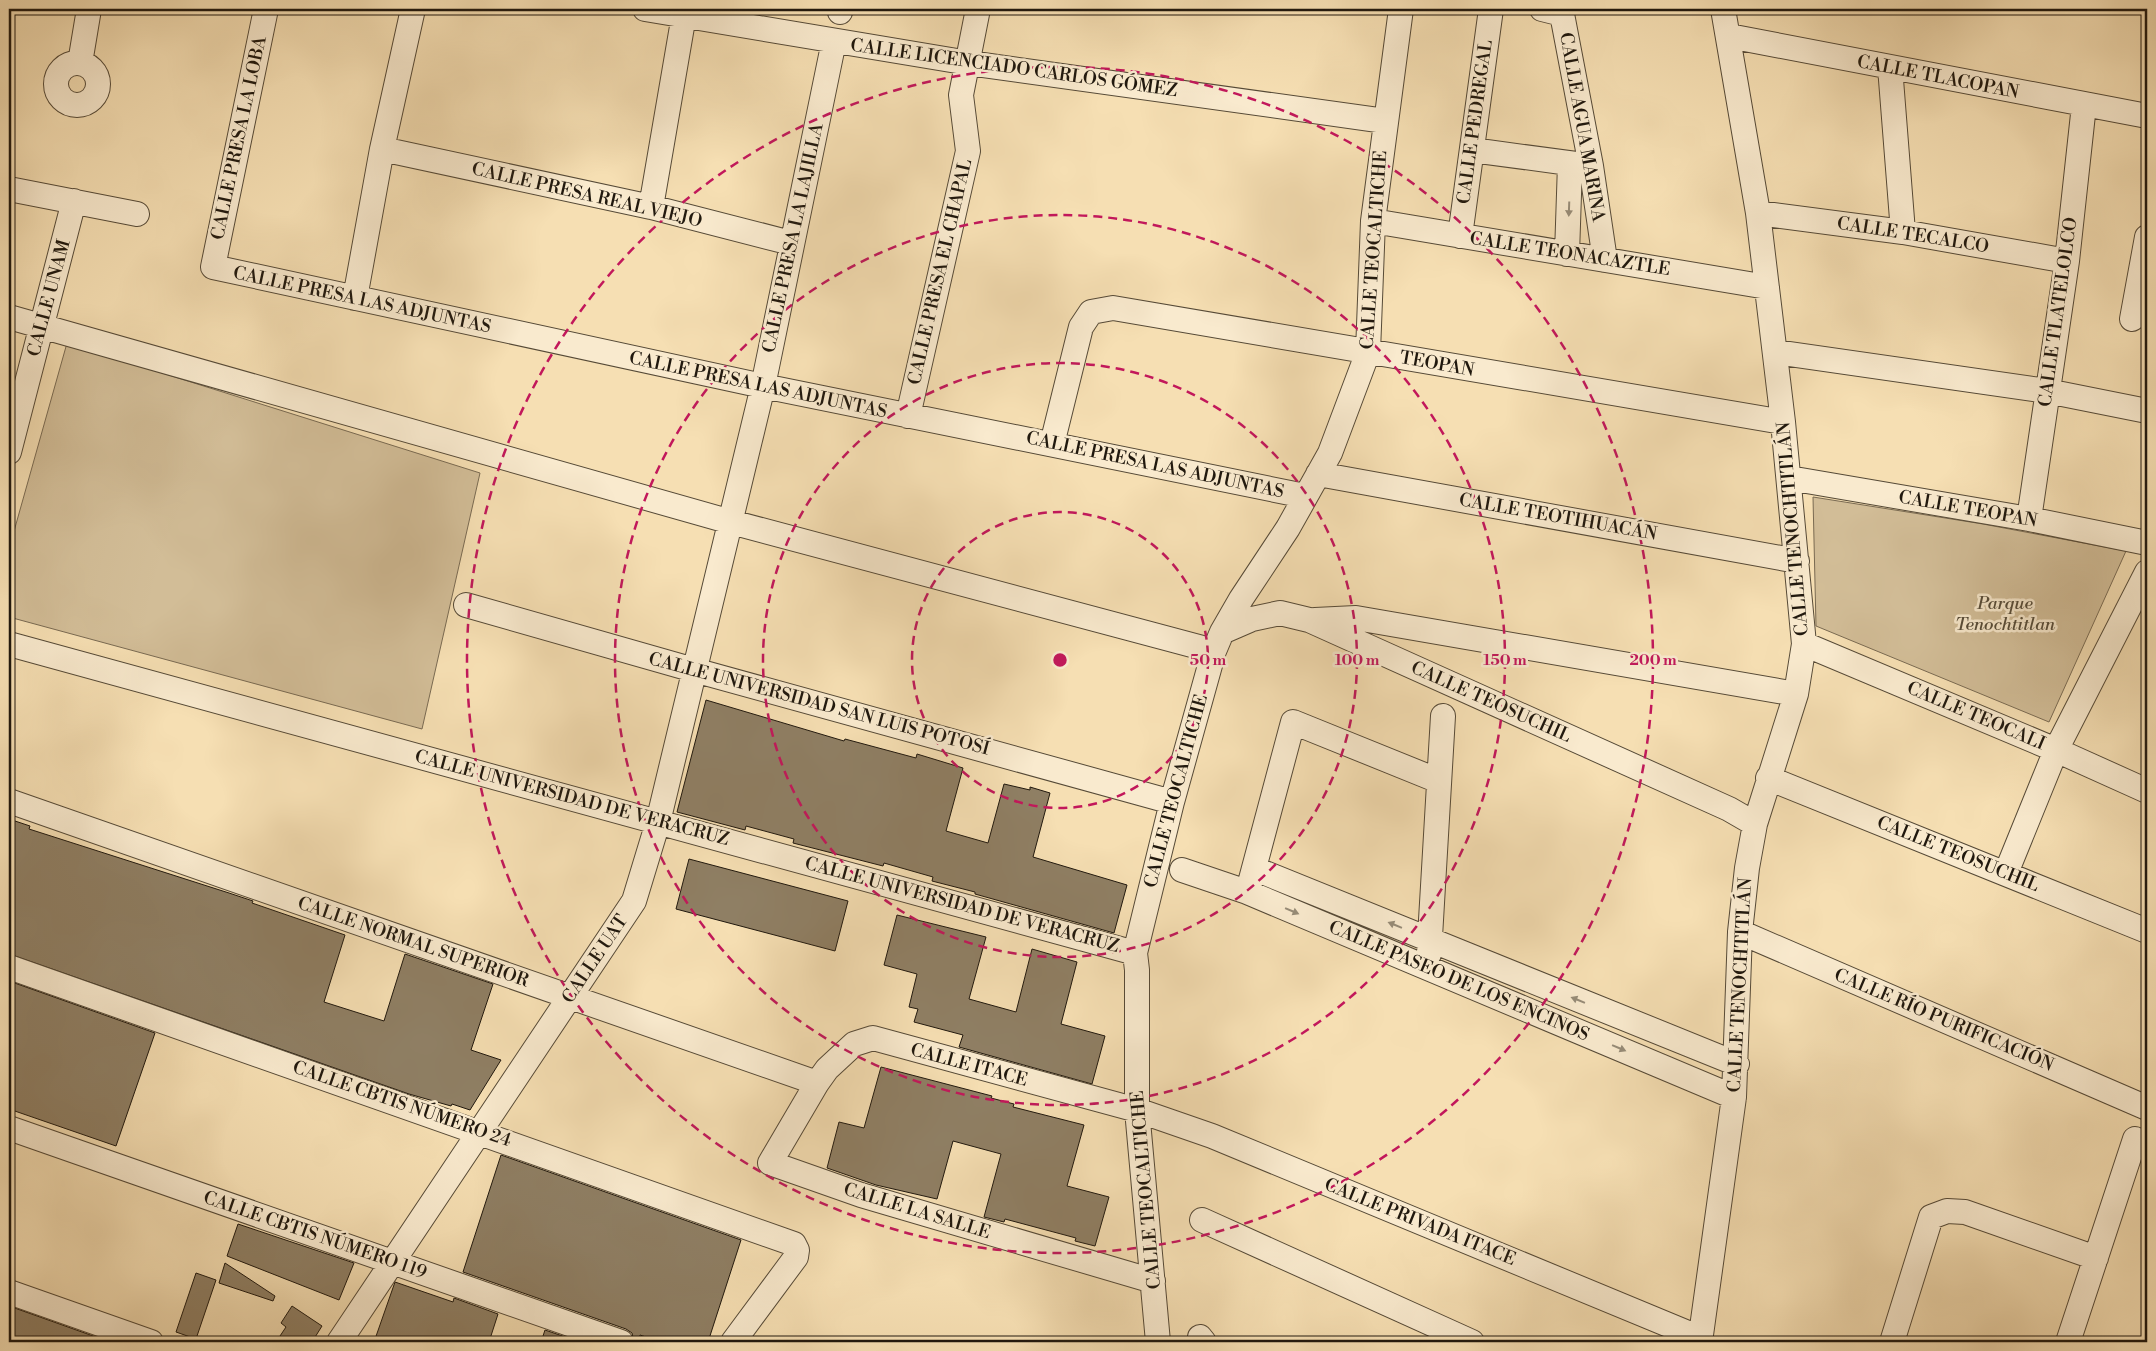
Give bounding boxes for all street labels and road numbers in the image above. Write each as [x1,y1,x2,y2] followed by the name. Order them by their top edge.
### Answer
[1554,31,1610,224] street label: CALLE AGUA MARINA
[206,33,272,242] street label: CALLE PRESA LA LOBA
[849,34,1179,102] street label: CALLE LICENCIADO CARLOS GÓMEZ
[1452,38,1498,206] street label: CALLE PEDREGAL
[1855,50,2022,104] street label: CALLE TLACOPAN
[757,120,829,355] street label: CALLE PRESA LA LAJILLA
[1356,150,1392,350] street label: CALLE TEOCALTICHE
[469,157,705,233] street label: CALLE PRESA REAL VIEJO
[903,157,977,387] street label: CALLE PRESA EL CHAPAL
[1835,212,1991,258] street label: CALLE TECALCO
[2033,216,2083,408] street label: CALLE TLATELOLCO
[1468,227,1672,281] street label: CALLE TEONACAZTLE
[22,237,76,359] street label: CALLE UNAM
[231,261,493,339] street label: CALLE PRESA LAS ADJUNTAS
[627,346,889,424] street label: CALLE PRESA LAS ADJUNTAS
[1398,346,1477,382] street label: TEOPAN
[1772,420,1814,637] street label: CALLE TENOCHTITLÁN
[1024,426,1286,504] street label: CALLE PRESA LAS ADJUNTAS
[1897,485,2040,533] street label: CALLE TEOPAN
[1457,488,1659,546] street label: CALLE TEOTIHUACÁN
[646,647,992,761] street label: CALLE UNIVERSIDAD SAN LUIS POTOSÍ
[1407,656,1575,748] street label: CALLE TEOSUCHIL
[1903,676,2049,756] street label: CALLE TEOCALI
[1139,692,1213,890] street label: CALLE TEOCALTICHE
[412,745,732,851] street label: CALLE UNIVERSIDAD DE VERACRUZ
[1873,811,2043,897] street label: CALLE TEOSUCHIL
[802,852,1122,958] street label: CALLE UNIVERSIDAD DE VERACRUZ
[1723,876,1757,1093] street label: CALLE TENOCHTITLÁN
[294,892,532,993] street label: CALLE NORMAL SUPERIOR
[557,910,633,1008] street label: CALLE UAT
[1325,916,1593,1046] street label: CALLE PASEO DE LOS ENCINOS
[1831,963,2058,1077] street label: CALLE RÍO PURIFICACIÓN
[908,1038,1030,1092] street label: CALLE ITACE
[290,1056,515,1152] street label: CALLE CBTIS NÚMERO 24
[1126,1090,1166,1290] street label: CALLE TEOCALTICHE
[1321,1173,1519,1271] street label: CALLE PRIVADA ITACE
[841,1178,993,1244] street label: CALLE LA SALLE
[200,1186,430,1284] street label: CALLE CBTIS NÚMERO 119

